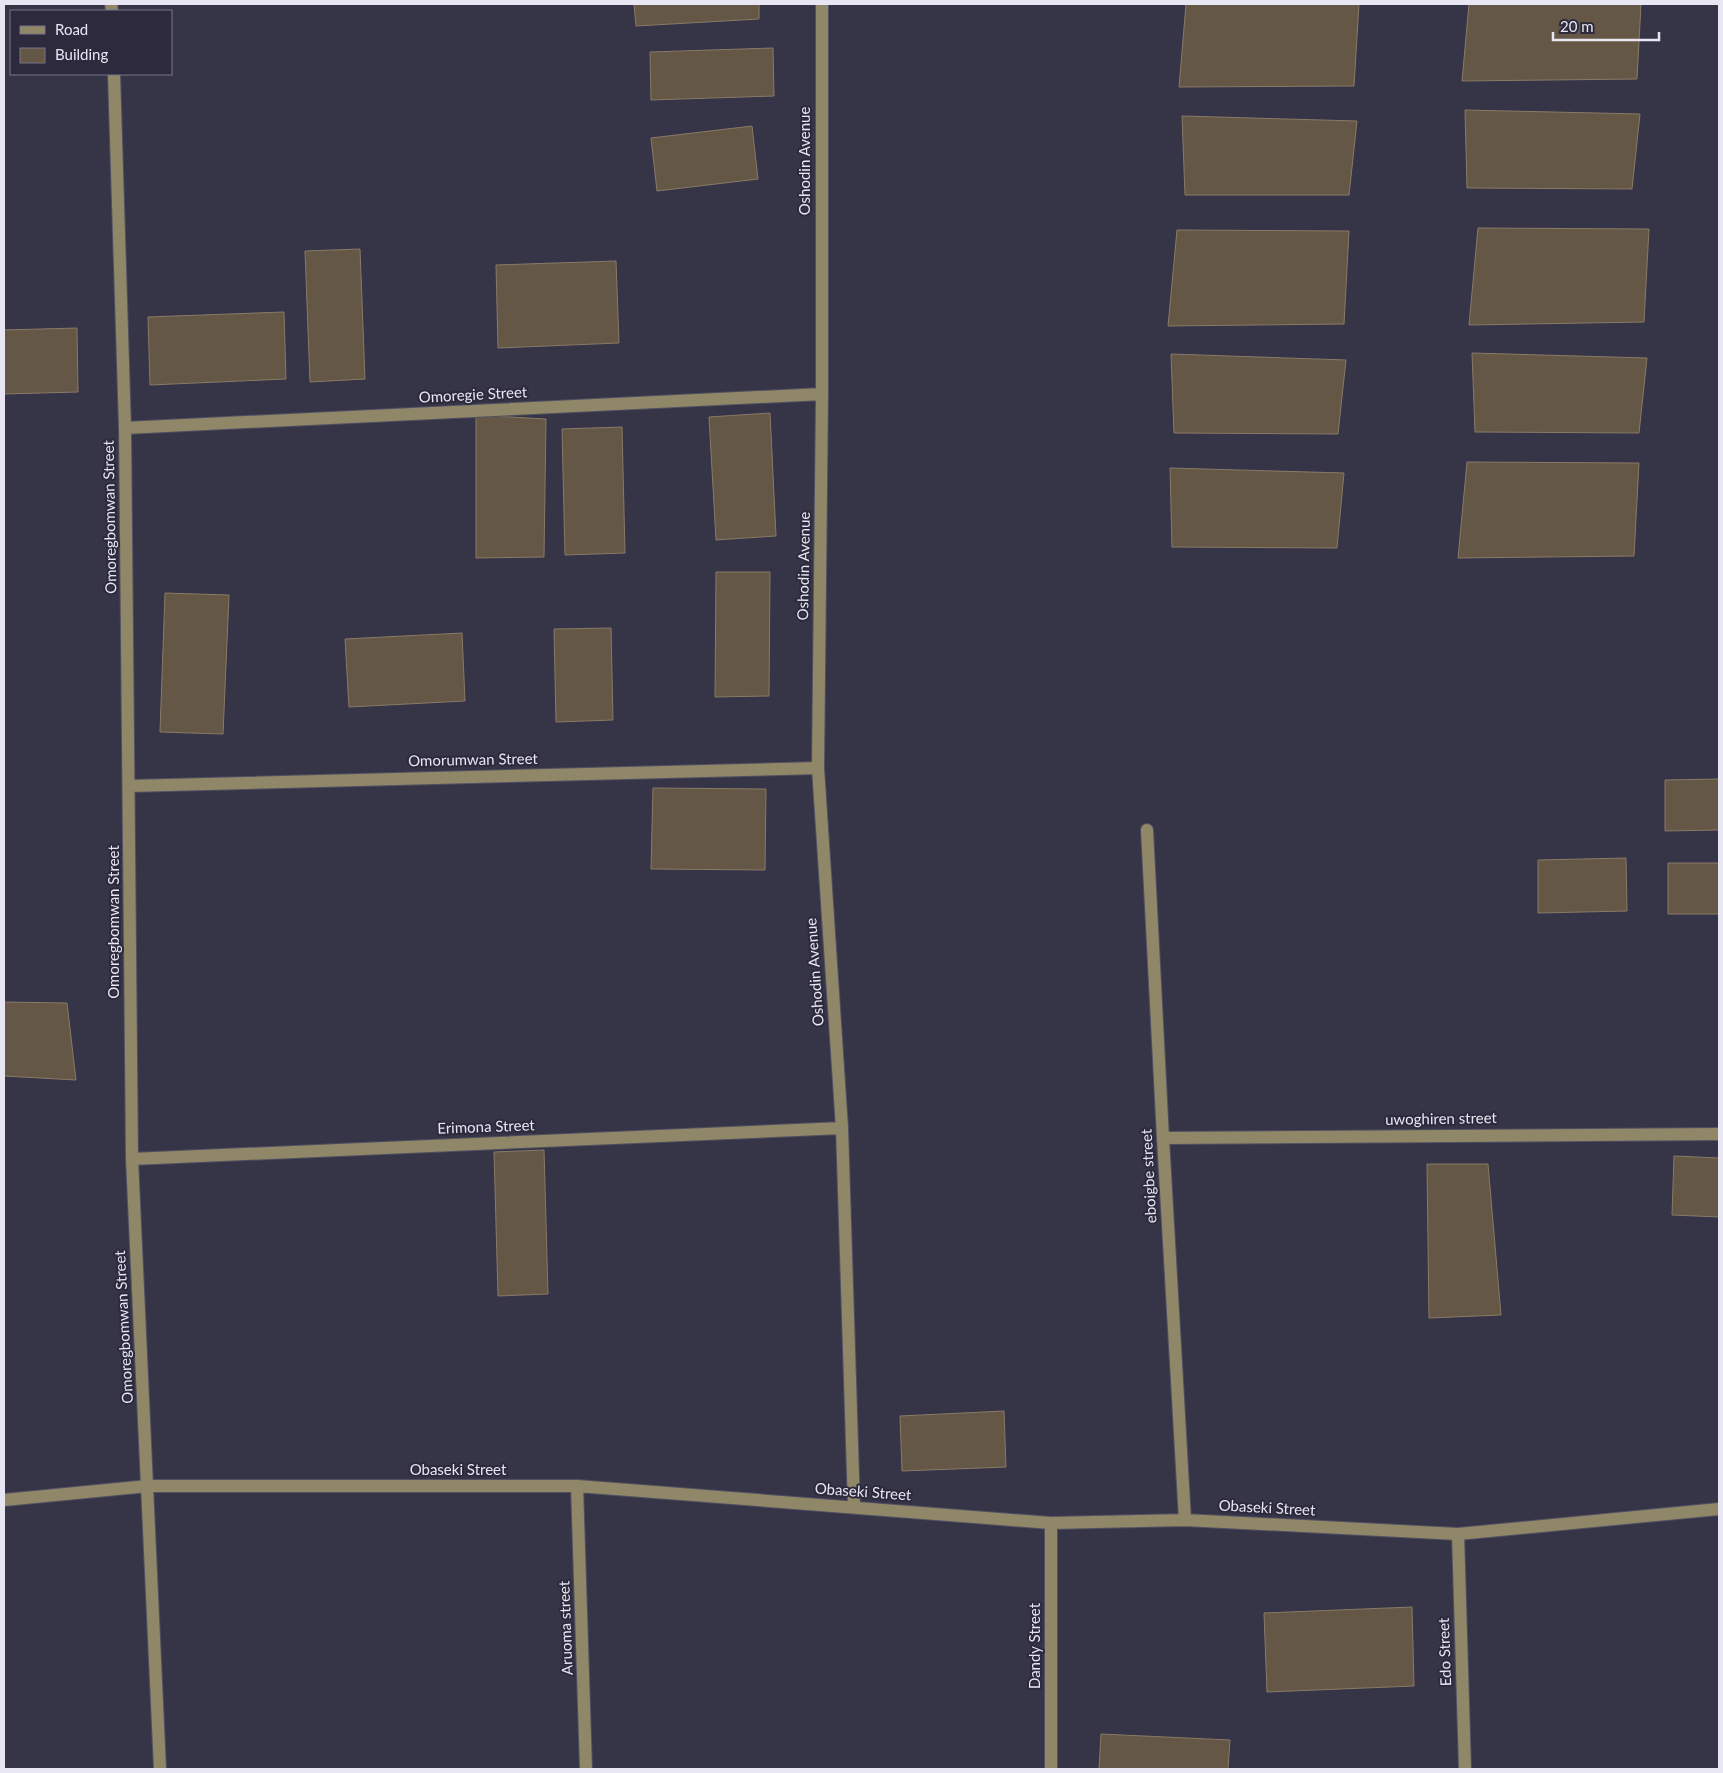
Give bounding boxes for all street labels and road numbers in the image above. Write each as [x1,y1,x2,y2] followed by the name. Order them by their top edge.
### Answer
[795,107,813,215] street label: Oshodin Avenue
[418,382,528,406] street label: Omoregie Street
[99,439,119,594] street label: Omoregbomwan Street
[793,511,813,620] street label: Oshodin Avenue
[408,749,539,769] street label: Omorumwan Street
[104,845,122,999] street label: Omoregbomwan Street
[801,917,827,1027] street label: Oshodin Avenue
[1385,1108,1498,1128] street label: uwoghiren street
[437,1115,536,1137] street label: Erimona Street
[1137,1128,1159,1224] street label: eboigbe street
[110,1249,136,1404] street label: Omoregbomwan Street
[410,1460,507,1478] street label: Obaseki Street
[814,1479,913,1503] street label: Obaseki Street
[1218,1495,1316,1519] street label: Obaseki Street
[554,1580,576,1675] street label: Aruoma street
[1025,1602,1043,1689] street label: Dandy Street
[1434,1617,1454,1687] street label: Edo Street

